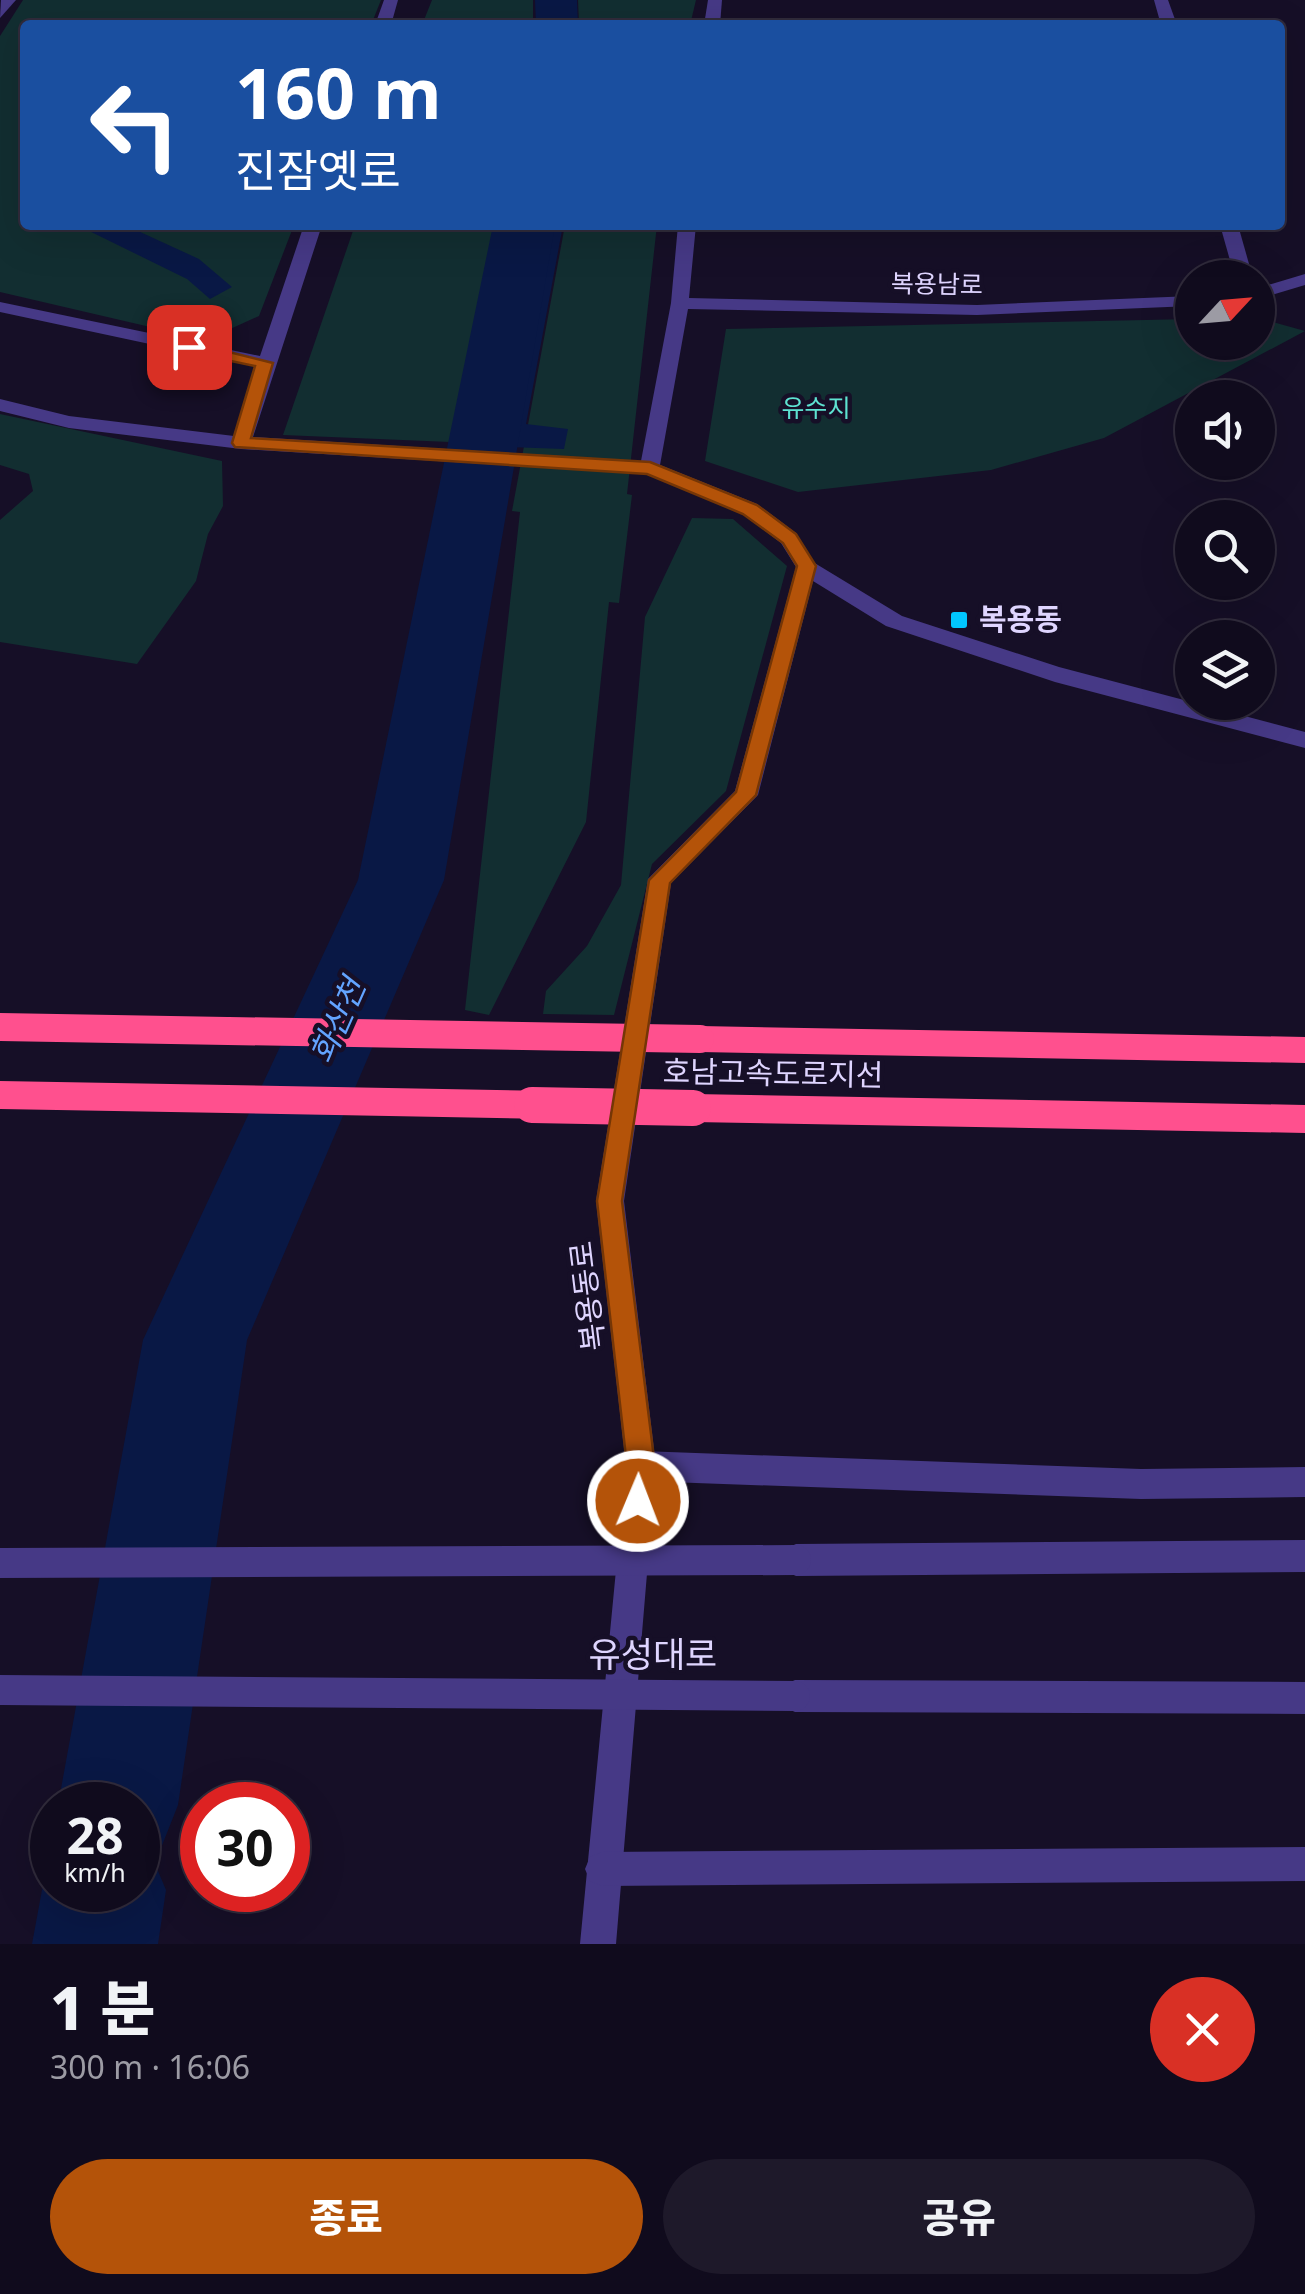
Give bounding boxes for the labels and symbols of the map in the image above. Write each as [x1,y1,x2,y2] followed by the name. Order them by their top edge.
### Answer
[1175,260,1275,360] north arrow
[891,265,983,301] street label: 복용남로
[147,305,232,390] pin
[781,390,851,424] park label: 유수지
[979,598,1062,639] place label: 복용동
[948,609,970,631] marker: 복용동
[299,968,376,1069] water label: 화산천
[662,1050,884,1095] street label: 호남고속도로지선
[559,1239,614,1353] street label: 복용동로
[586,1449,690,1553] position arrow
[589,1630,717,1677] street label: 유성대로
[180,1782,310,1912] speed limit sign: 30

